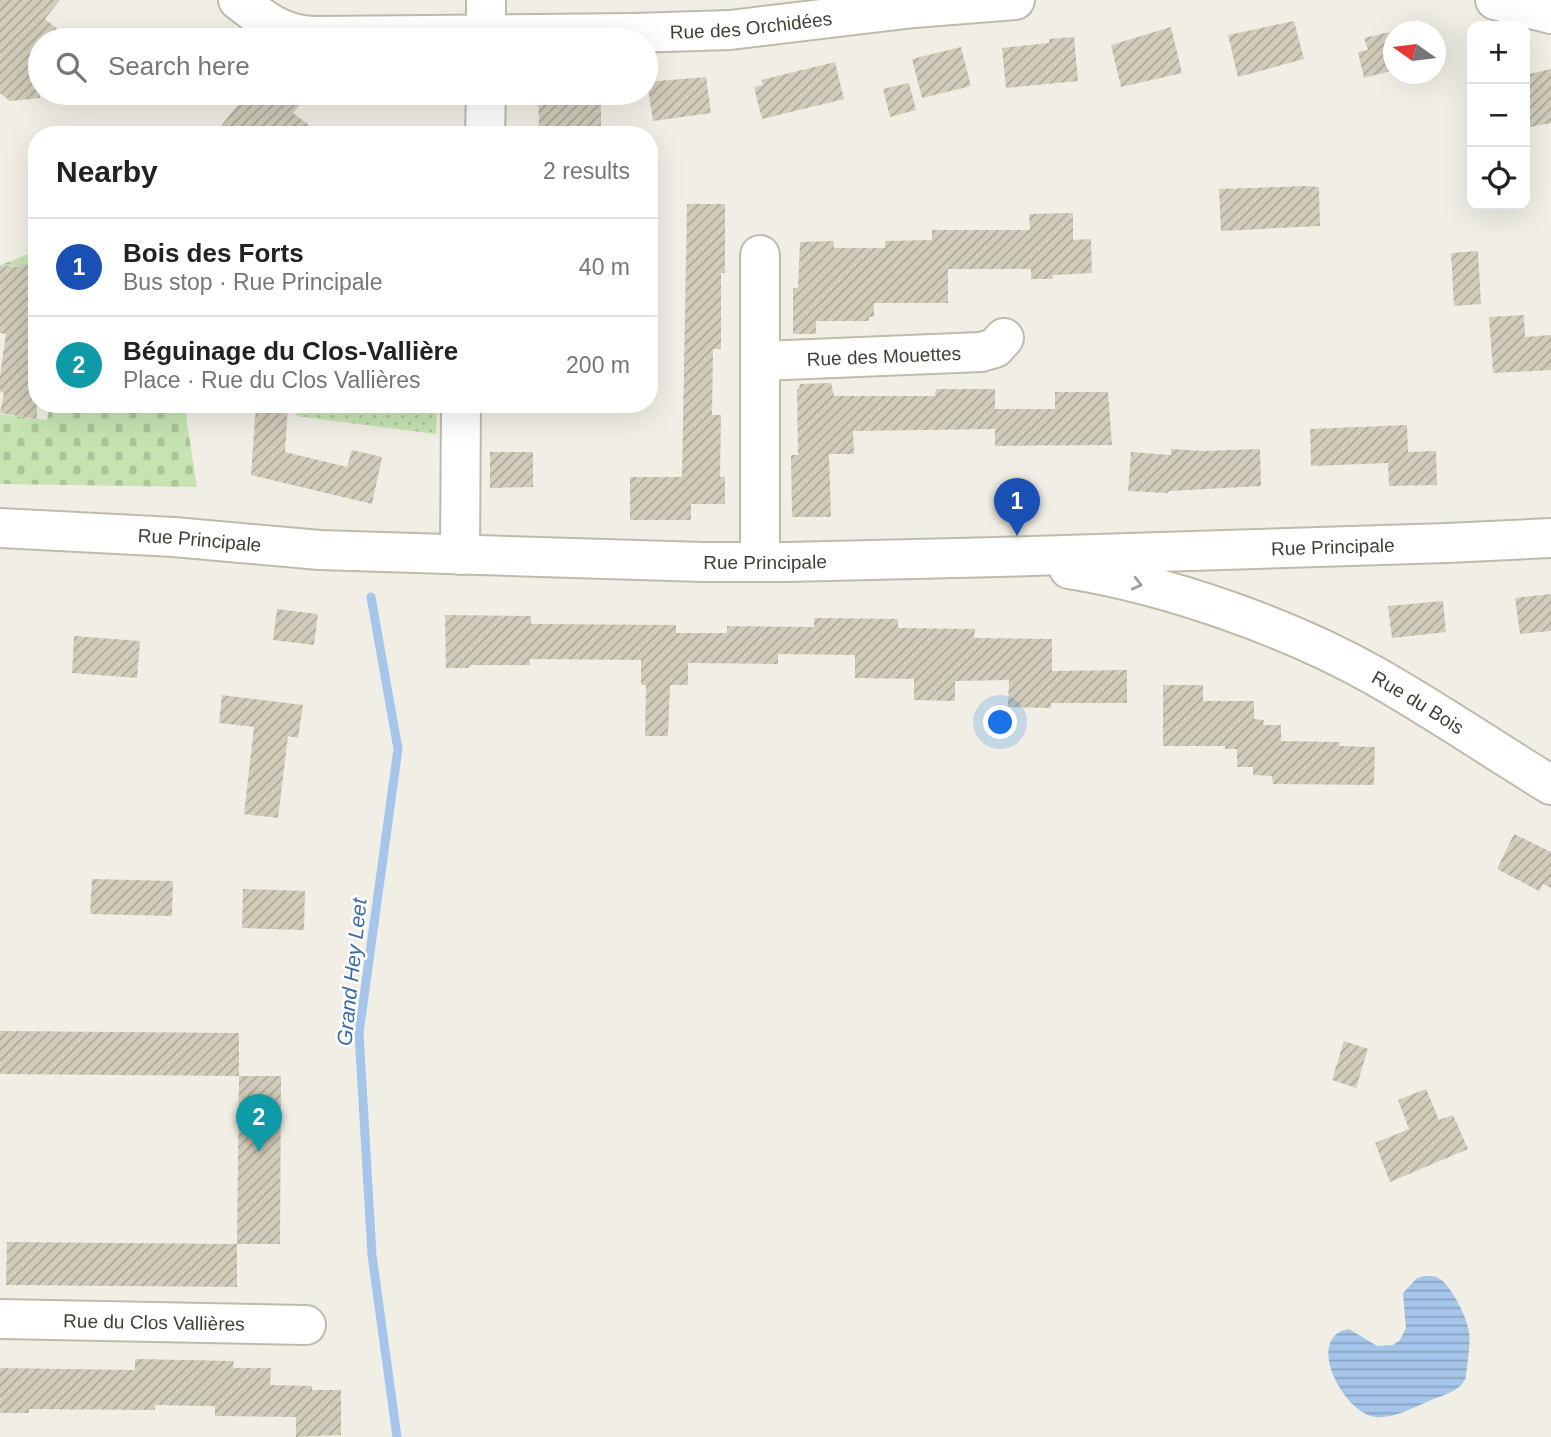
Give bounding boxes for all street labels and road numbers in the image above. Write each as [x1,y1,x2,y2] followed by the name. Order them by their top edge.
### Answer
[669,8,833,43] street label: Rue des Orchidées
[806,343,961,370] street label: Rue des Mouettes
[137,525,262,556] street label: Rue Principale
[1271,535,1395,559] street label: Rue Principale
[703,551,827,573] street label: Rue Principale
[1368,667,1468,738] street label: Rue du Bois
[63,1310,245,1335] street label: Rue du Clos Vallières

